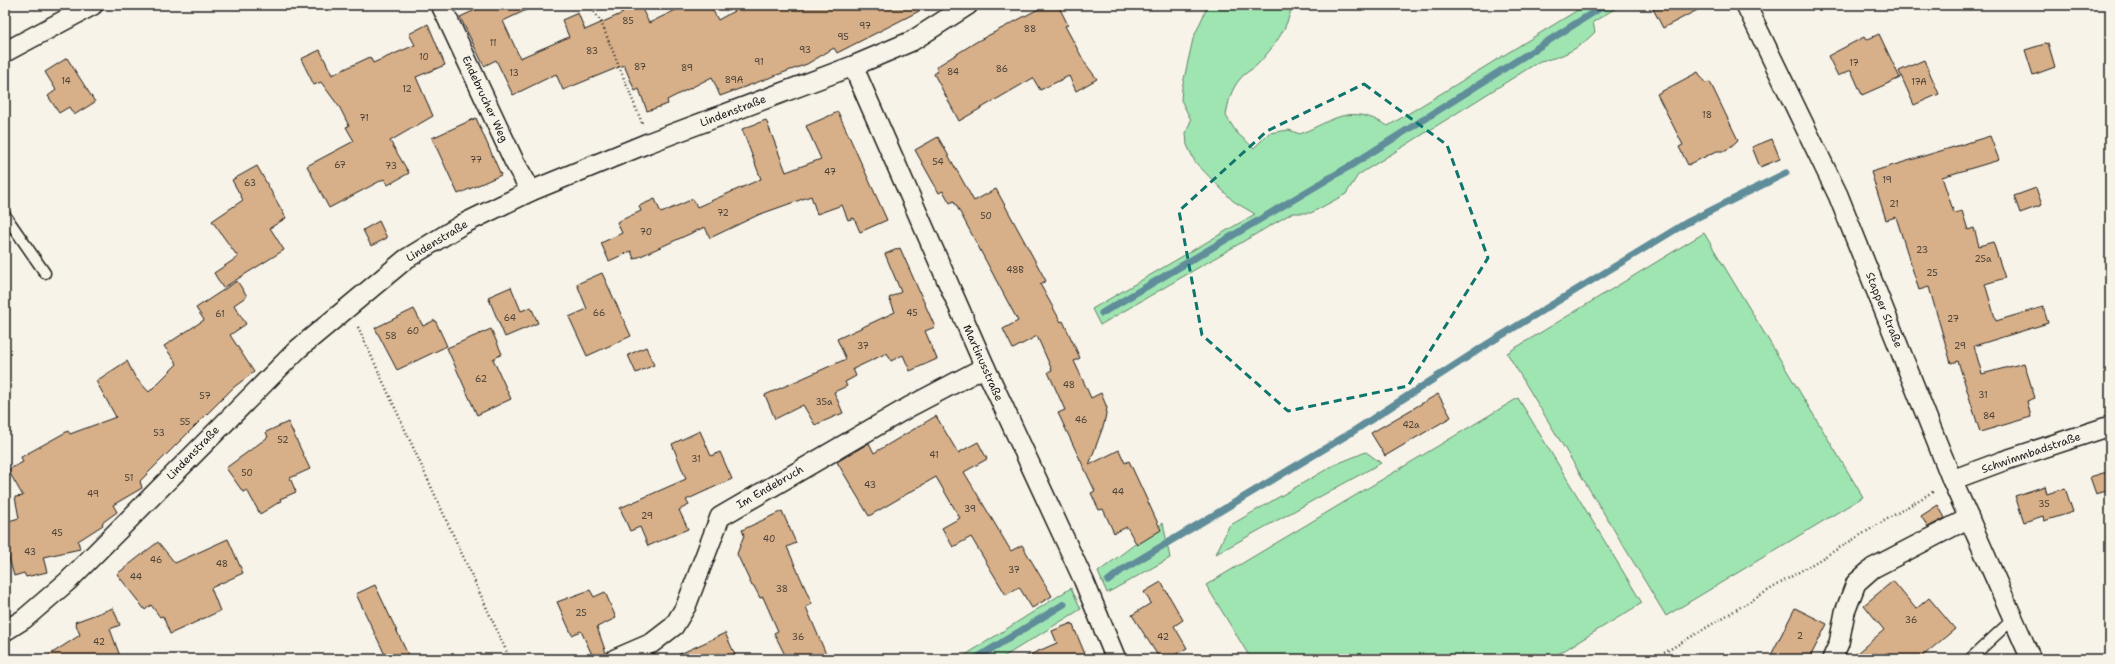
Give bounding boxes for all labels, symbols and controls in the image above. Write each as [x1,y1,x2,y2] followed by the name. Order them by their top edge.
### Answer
[622,15,634,27] house number: 85
[859,20,871,32] house number: 97
[1024,23,1036,35] house number: 88
[837,31,849,43] house number: 95
[489,37,497,49] house number: 11
[799,44,811,56] house number: 93
[586,45,598,57] house number: 83
[419,51,429,63] house number: 10
[458,53,512,145] street label: Endebrucher Weg
[754,56,764,68] house number: 91
[1849,57,1859,69] house number: 17
[634,61,646,73] house number: 87
[681,62,693,74] house number: 89
[996,63,1008,75] house number: 86
[947,66,959,78] house number: 84
[509,67,519,79] house number: 13
[725,74,744,86] house number: 89A
[61,75,71,87] house number: 14
[1911,76,1927,88] house number: 17A
[402,83,412,95] house number: 12
[698,92,768,130] street label: Lindenstraße
[1702,109,1712,121] house number: 18
[359,112,369,124] house number: 71
[470,154,482,166] house number: 77
[932,156,944,168] house number: 54
[334,159,346,171] house number: 67
[385,160,397,172] house number: 73
[824,166,836,178] house number: 47
[1882,174,1892,186] house number: 19
[244,177,256,189] house number: 63
[1889,198,1899,210] house number: 21
[717,207,729,219] house number: 72
[980,210,992,222] house number: 50
[403,217,471,265] street label: Lindenstraße
[640,226,652,238] house number: 70
[1916,244,1928,256] house number: 23
[1974,253,1992,265] house number: 25a
[1006,264,1024,276] house number: 48B
[1926,267,1938,279] house number: 25
[1862,270,1906,350] street label: Stapper Straße
[593,307,605,319] house number: 66
[906,307,918,319] house number: 45
[215,308,225,320] house number: 61
[504,312,516,324] house number: 64
[1947,313,1959,325] house number: 27
[959,322,1007,404] street label: Martinusstraße
[407,325,419,337] house number: 60
[385,330,397,342] house number: 58
[857,340,869,352] house number: 37
[1954,340,1966,352] house number: 29
[475,373,487,385] house number: 62
[1063,379,1075,391] house number: 48
[1978,389,1988,401] house number: 31
[199,390,211,402] house number: 57
[815,396,833,408] house number: 35a
[1983,410,1995,422] house number: 84
[1075,414,1087,426] house number: 46
[180,416,190,428] house number: 55
[1402,419,1420,431] house number: 42a
[163,423,223,483] street label: Lindenstraße
[153,427,165,439] house number: 53
[1979,429,2083,477] street label: Schwimmbadstraße
[277,434,289,446] house number: 52
[929,449,939,461] house number: 41
[691,453,701,465] house number: 31
[734,462,806,512] street label: Im Endebruch
[241,467,253,479] house number: 50
[125,472,133,484] house number: 51
[864,479,876,491] house number: 43
[1112,486,1124,498] house number: 44
[87,488,99,500] house number: 49
[2038,498,2050,510] house number: 35
[964,503,976,515] house number: 39
[641,510,653,522] house number: 29
[51,527,63,539] house number: 45
[763,533,775,545] house number: 40
[24,546,36,558] house number: 43
[150,554,162,566] house number: 46
[216,558,228,570] house number: 48
[1008,564,1020,576] house number: 37
[130,571,142,583] house number: 44
[776,583,788,595] house number: 38
[575,607,587,619] house number: 25
[1905,614,1917,626] house number: 36
[1797,630,1803,642] house number: 2
[792,631,804,643] house number: 36
[1157,631,1169,643] house number: 42
[93,636,105,648] house number: 42

